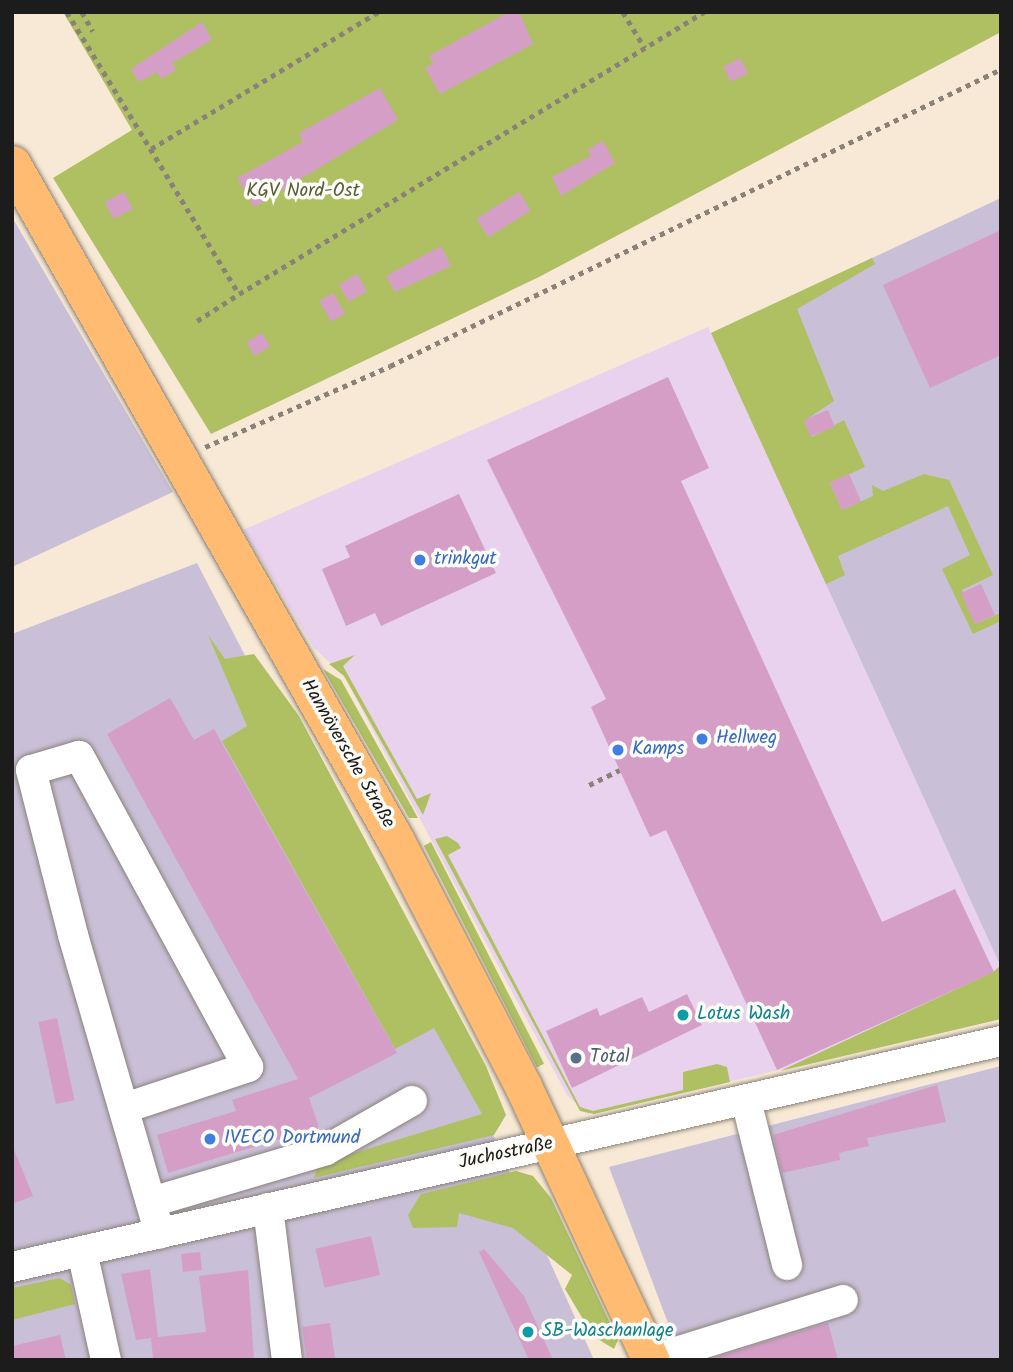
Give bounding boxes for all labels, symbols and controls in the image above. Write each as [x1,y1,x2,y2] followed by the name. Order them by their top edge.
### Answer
[246,181,360,203] park label: KGV Nord-Ost
[434,549,497,571] place label: trinkgut
[412,552,428,568] marker: trinkgut
[295,675,399,833] street label: Hannöversche Straße
[716,728,777,750] place label: Hellweg
[694,731,710,747] marker: Hellweg
[632,739,684,761] place label: Kamps
[610,742,626,758] marker: Kamps
[697,1004,790,1026] place label: Lotus Wash
[675,1007,691,1023] marker: Lotus Wash
[590,1047,630,1069] place label: Total
[568,1050,584,1066] marker: Total
[224,1128,360,1150] place label: IVECO Dortmund
[202,1131,218,1147] marker: IVECO Dortmund
[457,1133,555,1175] street label: Juchostraße
[542,1321,674,1343] place label: SB-Waschanlage
[520,1324,536,1340] marker: SB-Waschanlage

